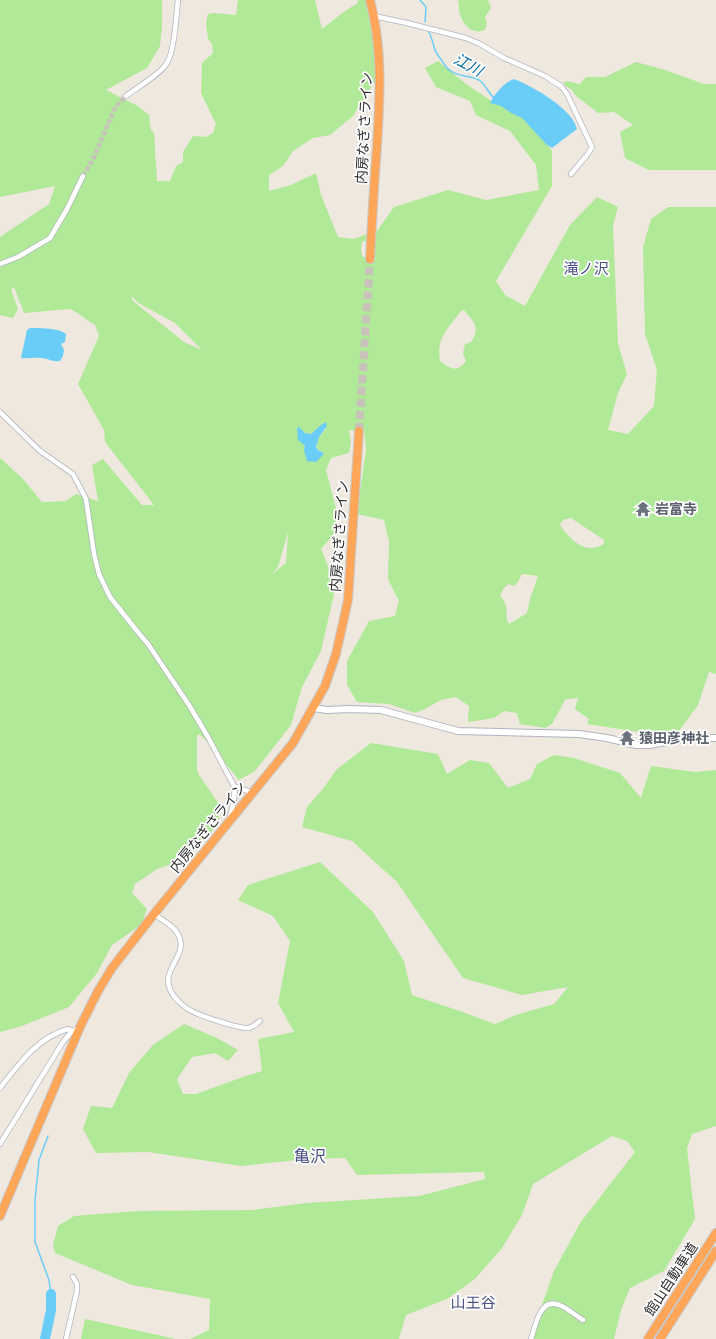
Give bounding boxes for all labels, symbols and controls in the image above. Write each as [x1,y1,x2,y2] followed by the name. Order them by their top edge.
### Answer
[450,50,487,82] water label: 江川
[353,72,376,184] street label: 内房なぎさライン
[563,260,609,279] district label: 滝ノ沢
[327,480,352,592] street label: 内房なぎさライン
[634,500,652,518] temple icon: 岩富寺
[655,501,697,518] place label: 岩富寺
[618,729,636,747] temple icon: 猿田彦神社
[639,730,709,747] place label: 猿田彦神社
[167,778,250,876] street label: 内房なぎさライン
[294,1148,326,1167] district label: 亀沢
[641,1239,701,1319] street label: 館山自動車道
[450,1294,496,1313] district label: 山王谷

